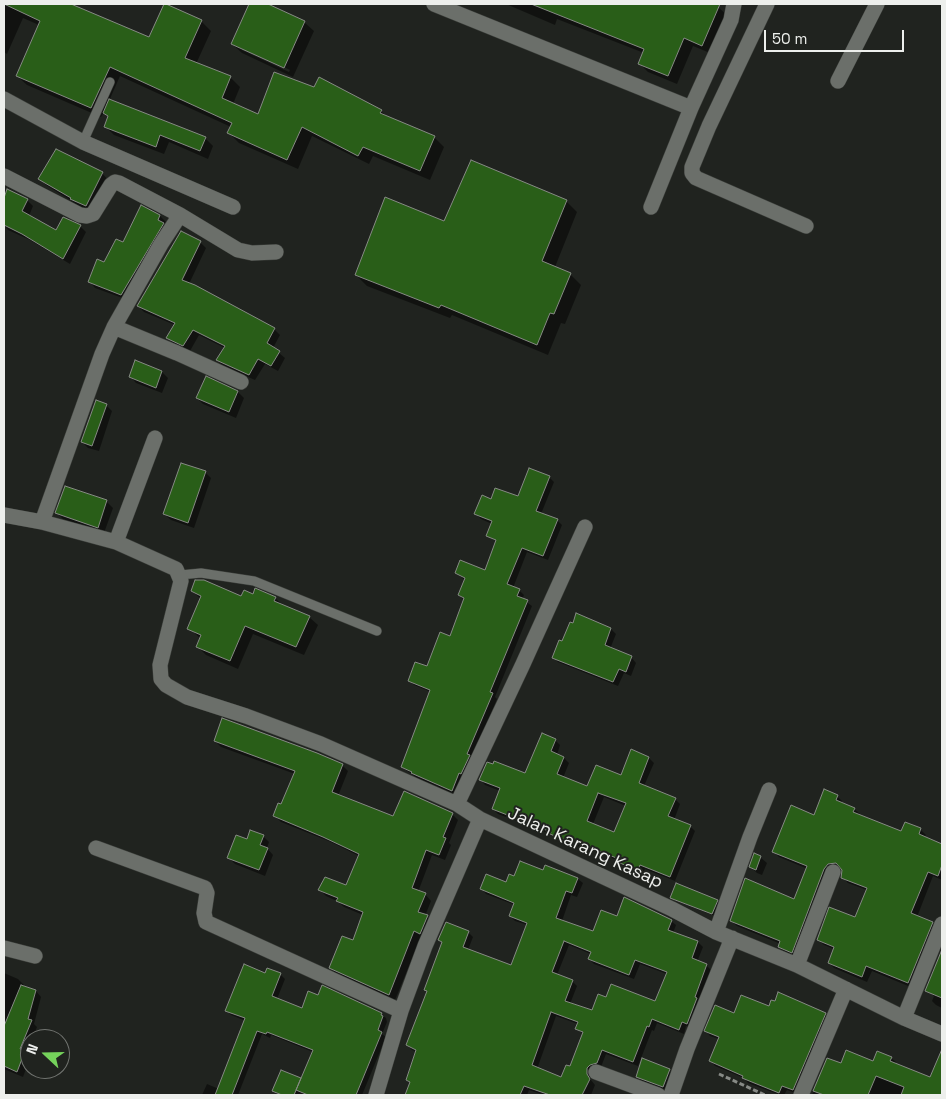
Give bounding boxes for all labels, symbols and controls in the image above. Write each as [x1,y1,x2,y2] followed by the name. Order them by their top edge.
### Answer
[766,20,906,52] scale bar
[772,29,807,48] text: 50 m
[504,803,666,893] street label: Jalan Karang Kasap
[20,1029,70,1079] north arrow
[22,1041,42,1057] text: N

